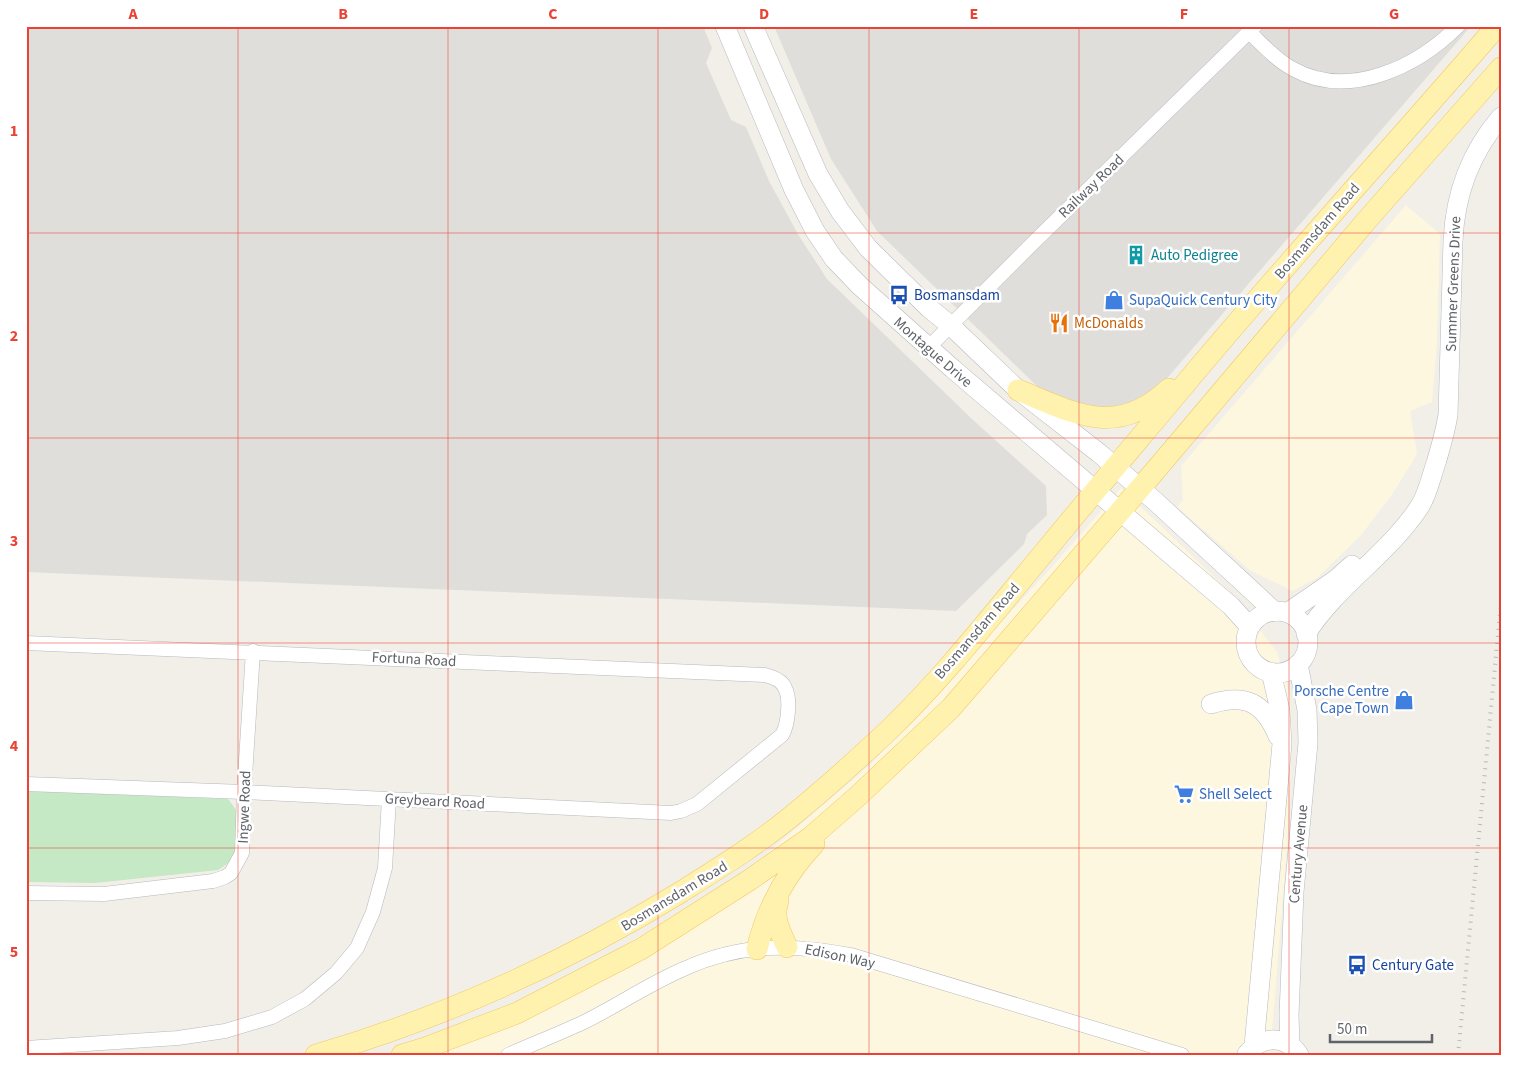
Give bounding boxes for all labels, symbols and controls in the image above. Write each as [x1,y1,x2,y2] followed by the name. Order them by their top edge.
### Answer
[127,3,138,25] text: A
[338,3,348,25] text: B
[548,3,558,25] text: C
[759,3,769,25] text: D
[970,3,978,25] text: E
[1180,3,1188,25] text: F
[1389,3,1399,25] text: G
[10,120,18,142] text: 1
[1054,150,1129,223] street label: Railway Road
[1270,179,1365,284] street label: Bosmansdam Road
[1441,216,1466,352] street label: Summer Greens Drive
[1125,244,1147,266] building icon: Auto Pedigree
[1151,245,1238,266] place label: Auto Pedigree
[888,284,910,306] bus stop icon: Bosmansdam
[914,285,1000,306] place label: Bosmansdam
[1103,289,1125,311] shop icon: SupaQuick Century City
[1129,290,1277,311] place label: SupaQuick Century City
[889,312,977,393] street label: Montague Drive
[1048,312,1070,334] restaurant icon: McDonalds
[1074,313,1143,334] place label: McDonalds
[10,325,18,347] text: 2
[10,530,18,552] text: 3
[930,579,1025,684] street label: Bosmansdam Road
[371,647,457,672] street label: Fortuna Road
[1294,681,1389,719] place label: Porsche Centre Cape Town
[1393,689,1415,711] shop icon: Porsche Centre Cape Town
[10,735,19,757] text: 4
[233,770,256,844] street label: Ingwe Road
[1173,783,1195,805] supermarket icon: Shell Select
[1199,784,1272,805] place label: Shell Select
[384,788,486,815] street label: Greybeard Road
[1284,804,1313,904] street label: Century Avenue
[617,856,732,937] street label: Bosmansdam Road
[803,939,877,974] street label: Edison Way
[10,941,18,963] text: 5
[1346,954,1368,976] bus stop icon: Century Gate
[1372,955,1454,976] place label: Century Gate
[1330,1011,1432,1043] scale bar
[1337,1019,1367,1040] text: 50 m

